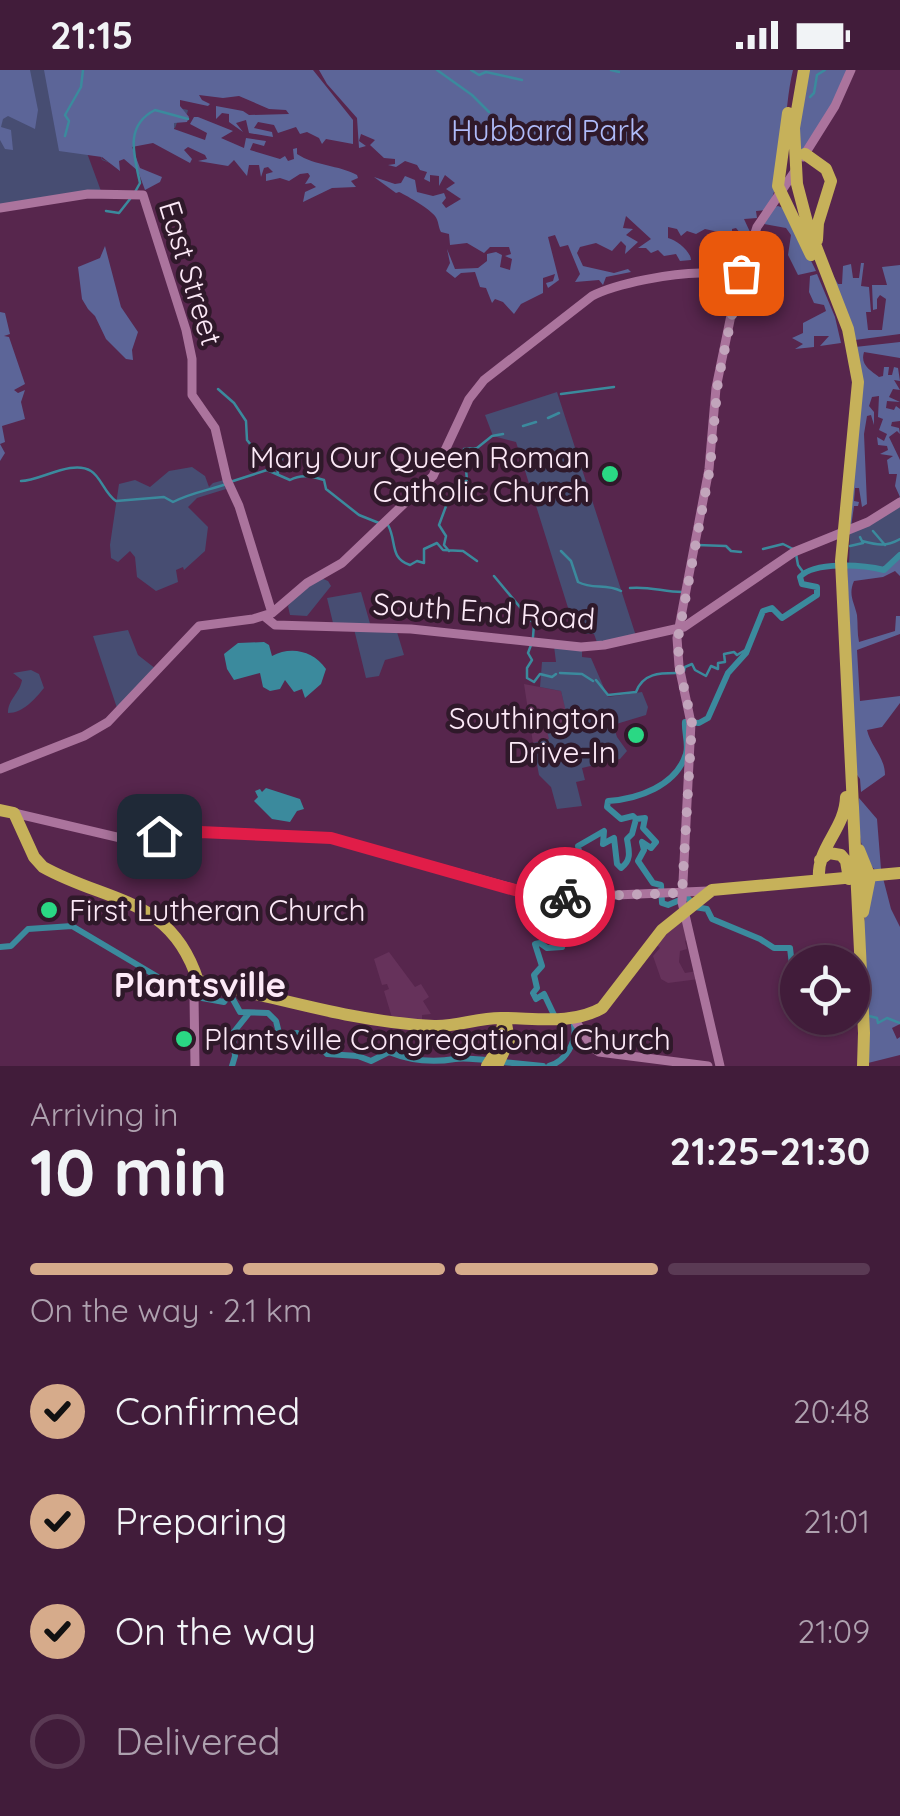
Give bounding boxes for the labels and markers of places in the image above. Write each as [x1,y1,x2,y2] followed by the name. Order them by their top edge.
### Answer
[699,231,784,316] pin
[250,438,590,510] place label: Mary Our Queen Roman Catholic Church
[599,463,621,485] marker: Mary Our Queen Roman Catholic Church
[449,699,616,771] place label: Southington Drive-In
[625,724,647,746] marker: Southington Drive-In
[117,794,202,879] pin
[69,891,366,929] place label: First Lutheran Church
[38,899,60,921] marker: First Lutheran Church
[204,1020,671,1058] place label: Plantsville Congregational Church
[173,1028,195,1050] marker: Plantsville Congregational Church

